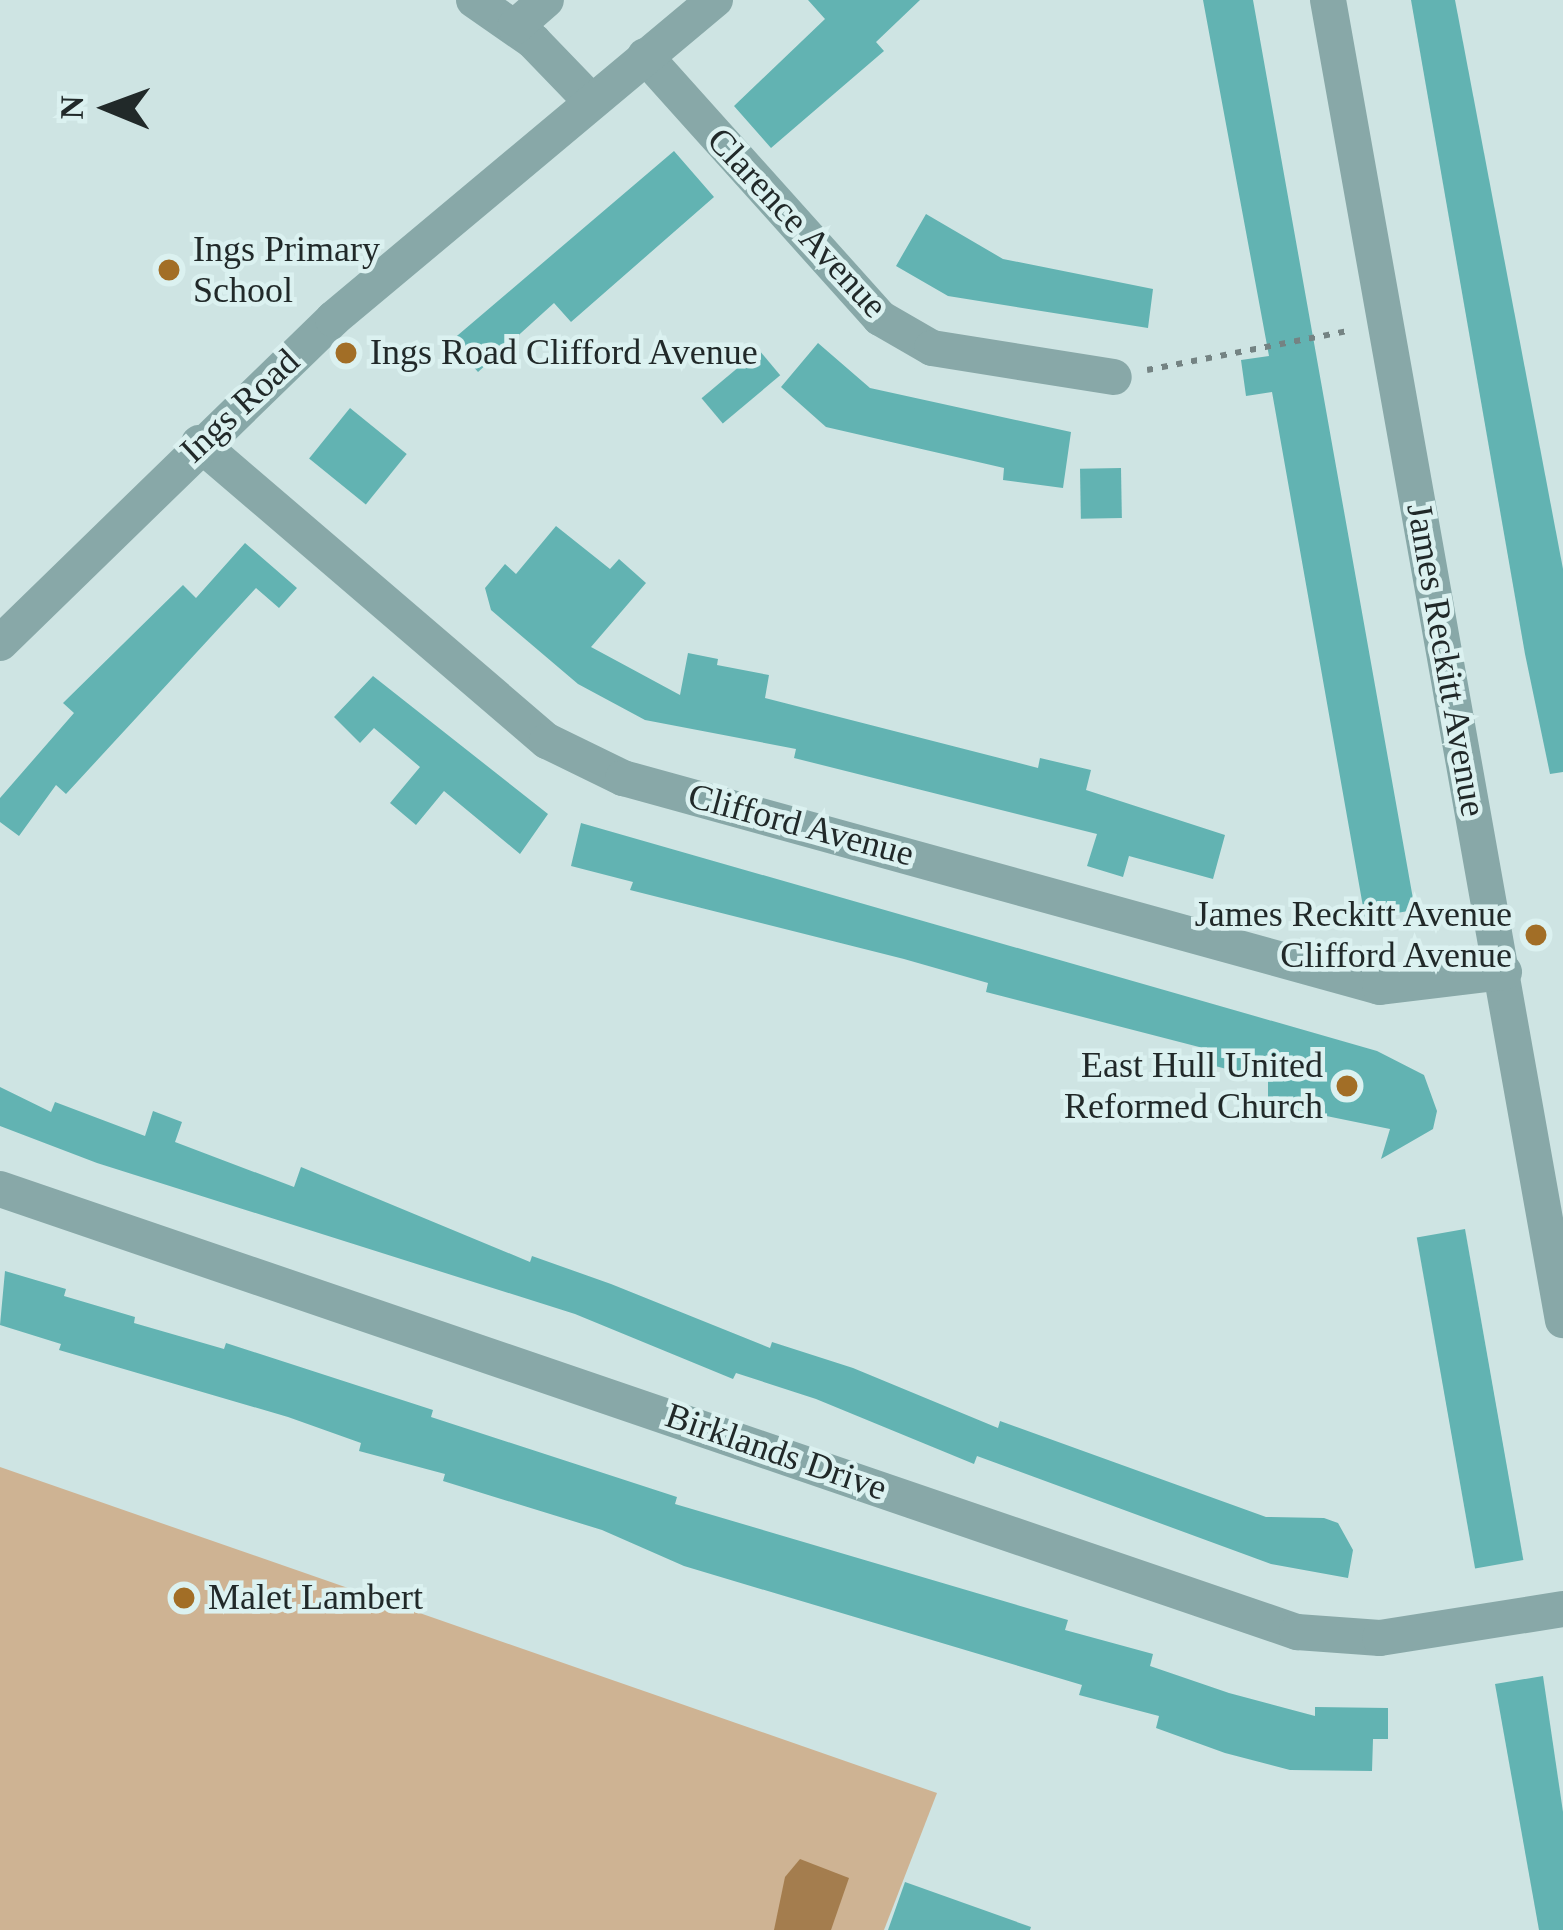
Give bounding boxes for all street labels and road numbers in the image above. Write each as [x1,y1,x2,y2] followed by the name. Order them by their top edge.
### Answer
[697,118,897,328] street label: Clarence Avenue
[172,340,308,472] street label: Ings Road
[1397,499,1495,821] street label: James Reckitt Avenue
[683,774,919,876] street label: Clifford Avenue
[660,1394,892,1510] street label: Birklands Drive

